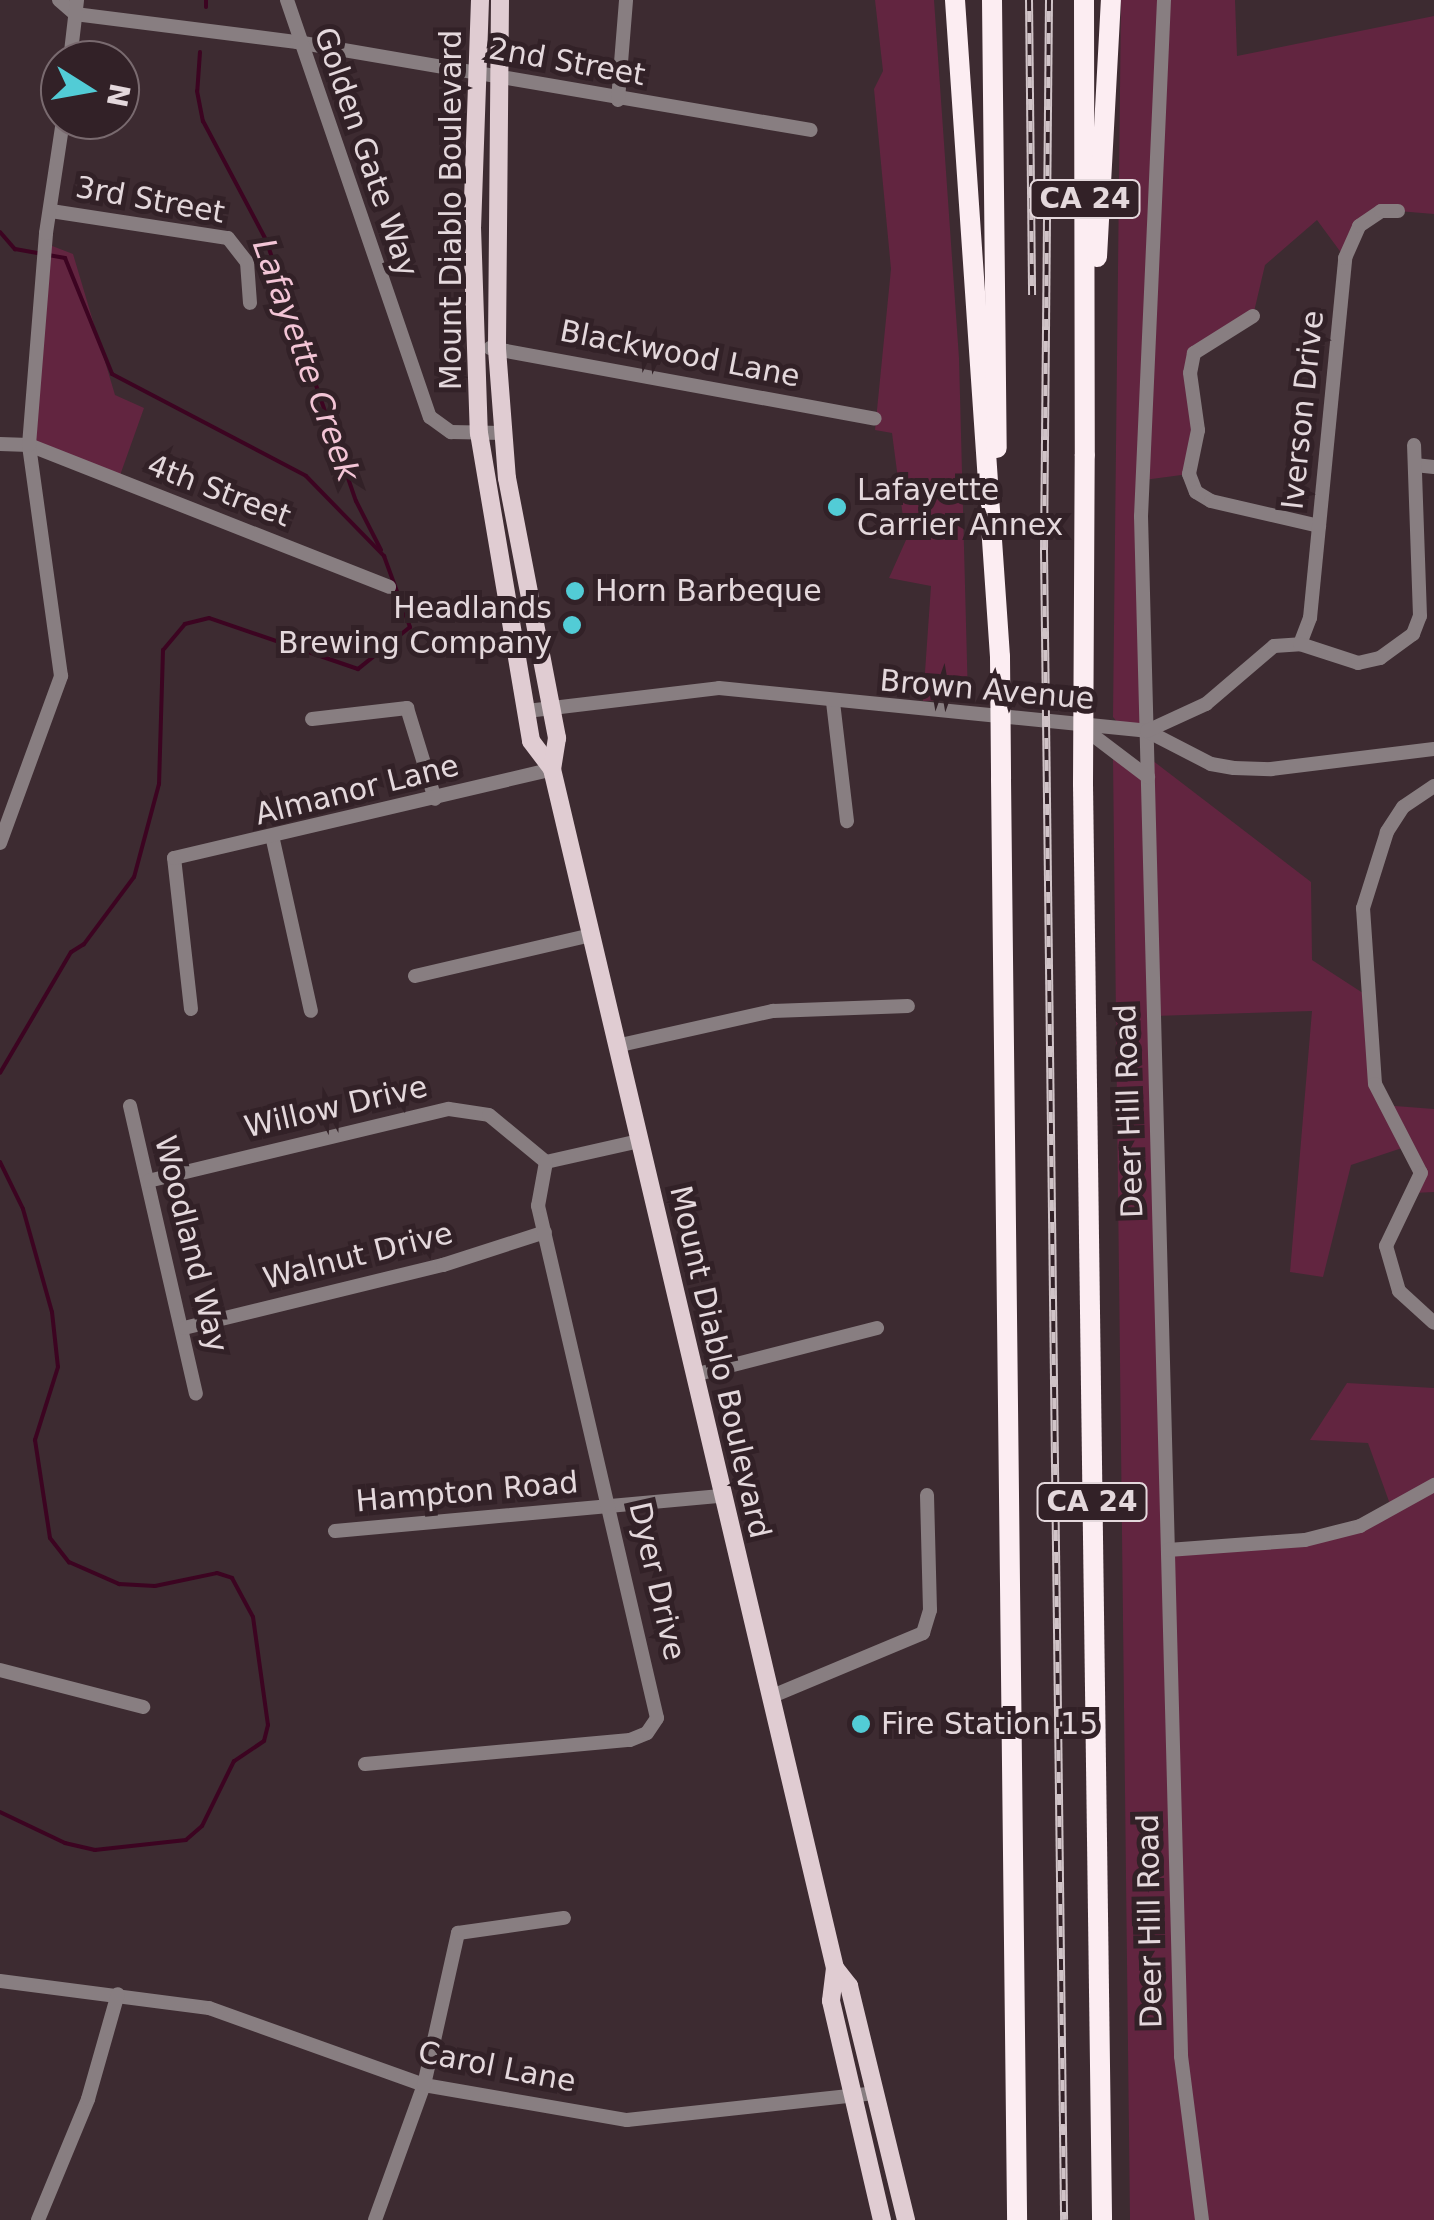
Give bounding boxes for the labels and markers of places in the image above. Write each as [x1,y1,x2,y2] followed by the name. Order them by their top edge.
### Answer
[857,472,1063,542] place label: Lafayette Carrier Annex
[826,496,848,518] marker: Lafayette Carrier Annex
[595,573,822,609] place label: Horn Barbeque
[564,580,586,602] marker: Horn Barbeque
[278,590,552,660] place label: Headlands Brewing Company
[561,614,583,636] marker: Headlands Brewing Company
[881,1706,1098,1742] place label: Fire Station 15
[850,1713,872,1735] marker: Fire Station 15

